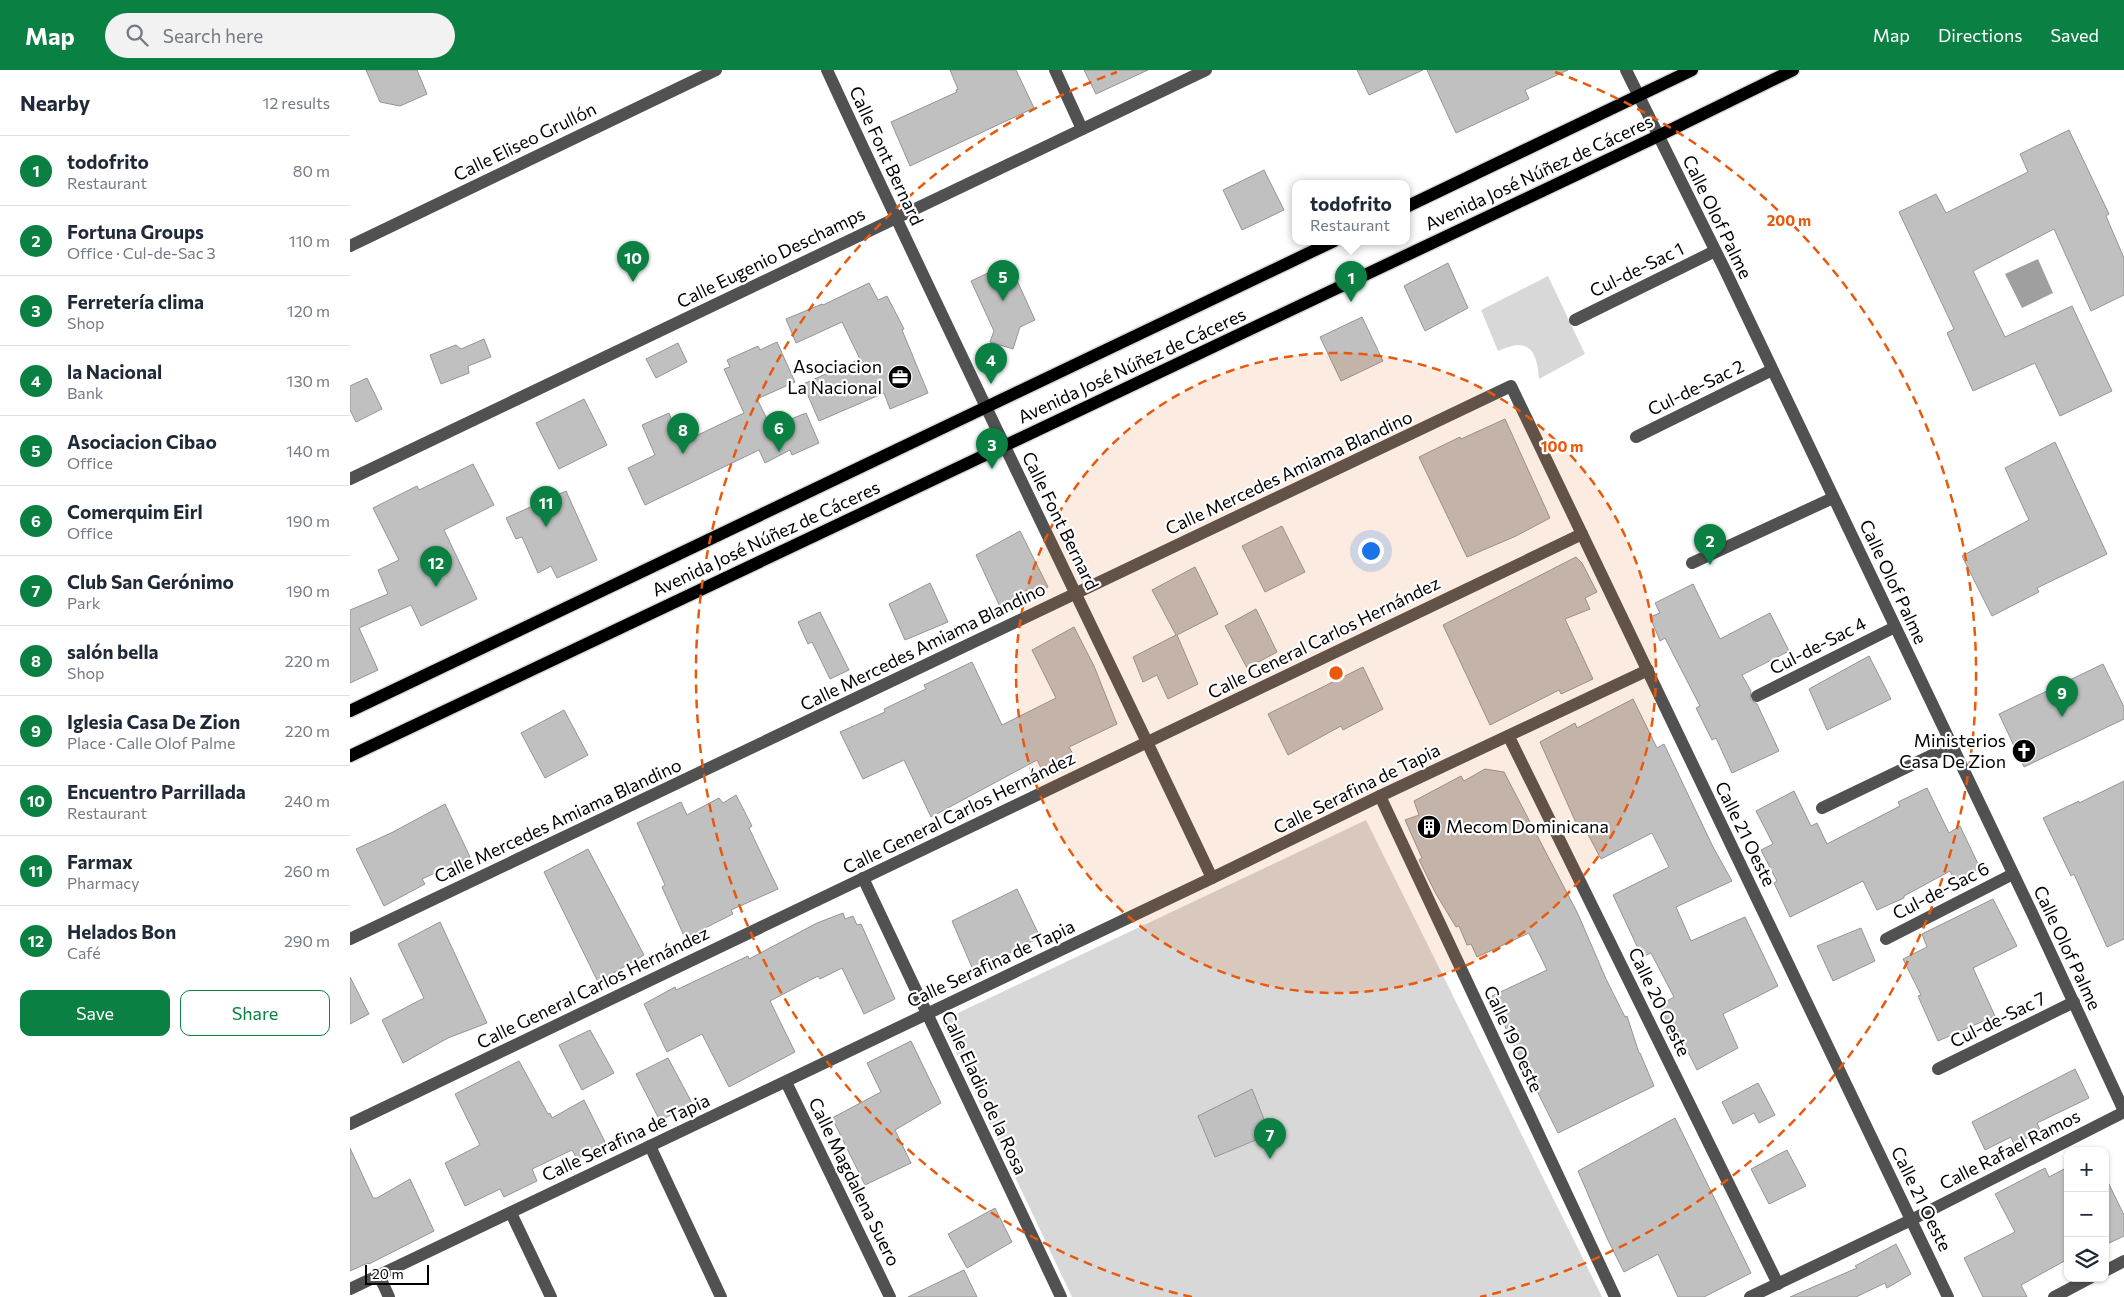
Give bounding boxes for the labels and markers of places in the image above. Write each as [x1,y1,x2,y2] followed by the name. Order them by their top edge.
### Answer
[617,241,649,282] pin: 10
[987,260,1019,301] pin: 5
[1335,261,1367,302] pin: 1
[975,343,1007,384] pin: 4
[787,355,882,398] place label: Asociacion La Nacional
[887,364,913,390] office icon: Asociacion La Nacional
[763,411,795,452] pin: 6
[667,413,699,454] pin: 8
[976,428,1008,469] pin: 3
[530,486,562,527] pin: 11
[1694,524,1726,565] pin: 2
[420,546,452,587] pin: 12
[1327,664,1345,682] centre of rings
[2046,676,2078,717] pin: 9
[1899,729,2006,772] place label: Ministerios Casa De Zion
[2011,738,2037,764] church icon: Ministerios Casa De Zion
[1416,814,1442,840] building icon: Mecom Dominicana
[1446,815,1609,837] place label: Mecom Dominicana
[1254,1118,1286,1159] pin: 7

